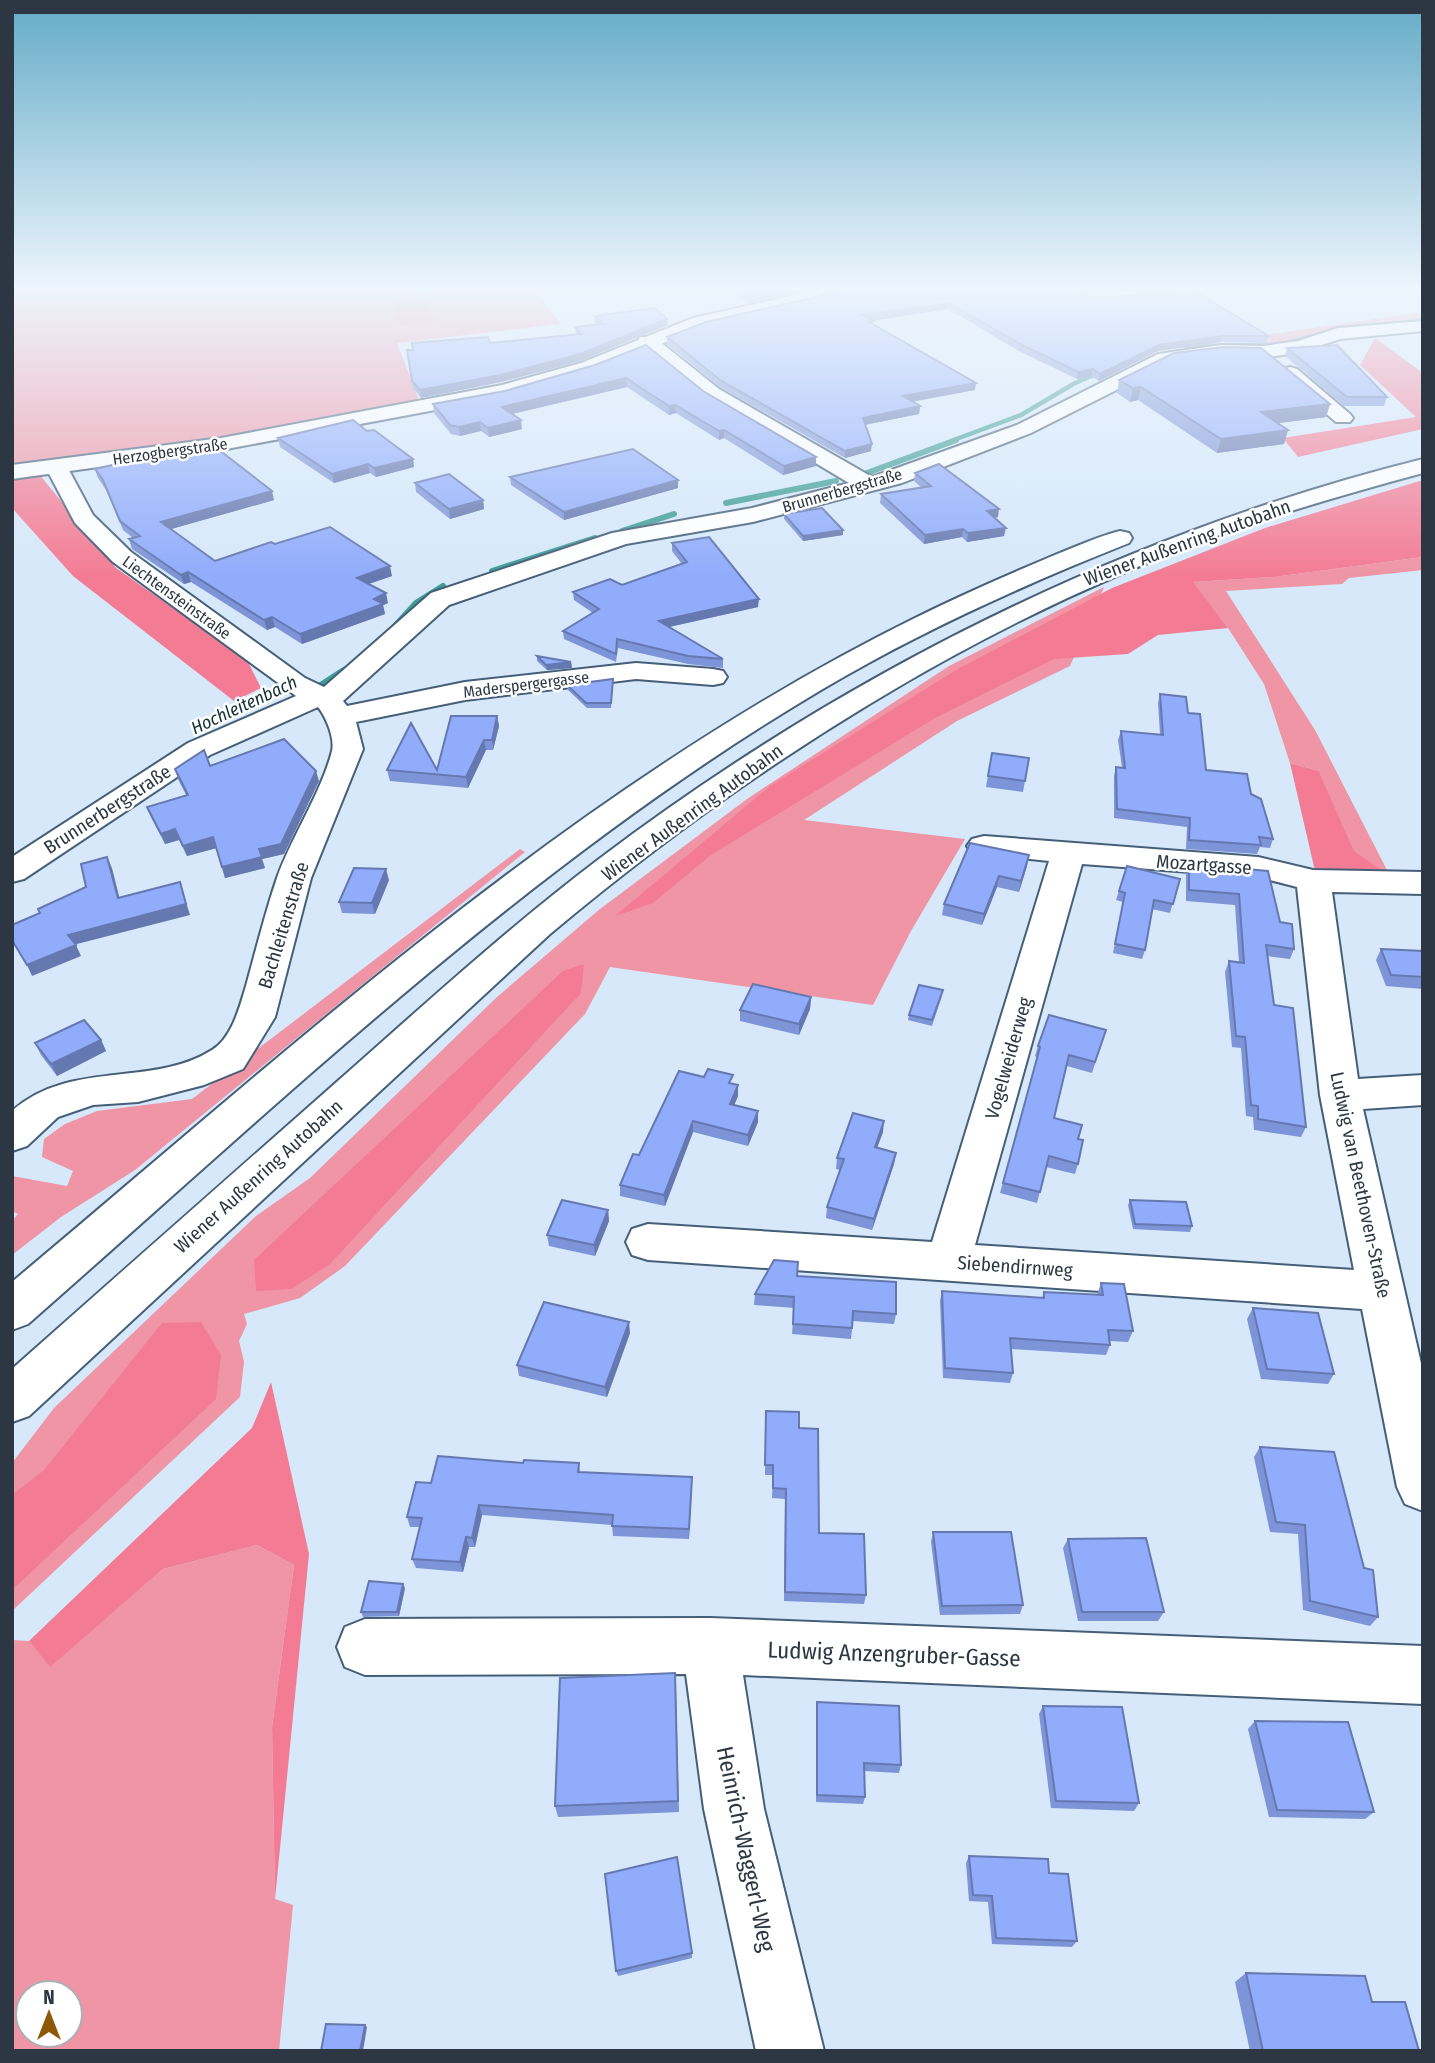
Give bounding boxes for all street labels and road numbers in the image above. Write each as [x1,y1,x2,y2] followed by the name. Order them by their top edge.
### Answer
[111,434,229,469] street label: Herzogbergstraße
[780,464,904,517] street label: Brunnerbergstraße
[1081,494,1294,591] street label: Wiener Außenring Autobahn
[119,552,235,643] street label: Liechtensteinstraße
[462,667,590,702] street label: Maderspergergasse
[597,739,787,886] street label: Wiener Außenring Autobahn
[39,760,175,859] street label: Brunnerbergstraße
[1155,850,1252,879] street label: Mozartgasse
[253,859,314,991] street label: Bachleitenstraße
[980,994,1037,1122] street label: Vogelweiderweg
[1325,1070,1396,1300] street label: Ludwig van Beethoven-Straße
[170,1095,347,1258] street label: Wiener Außenring Autobahn
[957,1251,1073,1282] street label: Siebendirnweg
[767,1636,1021,1672] street label: Ludwig Anzengruber-Gasse
[711,1744,781,1954] street label: Heinrich-Waggerl-Weg

